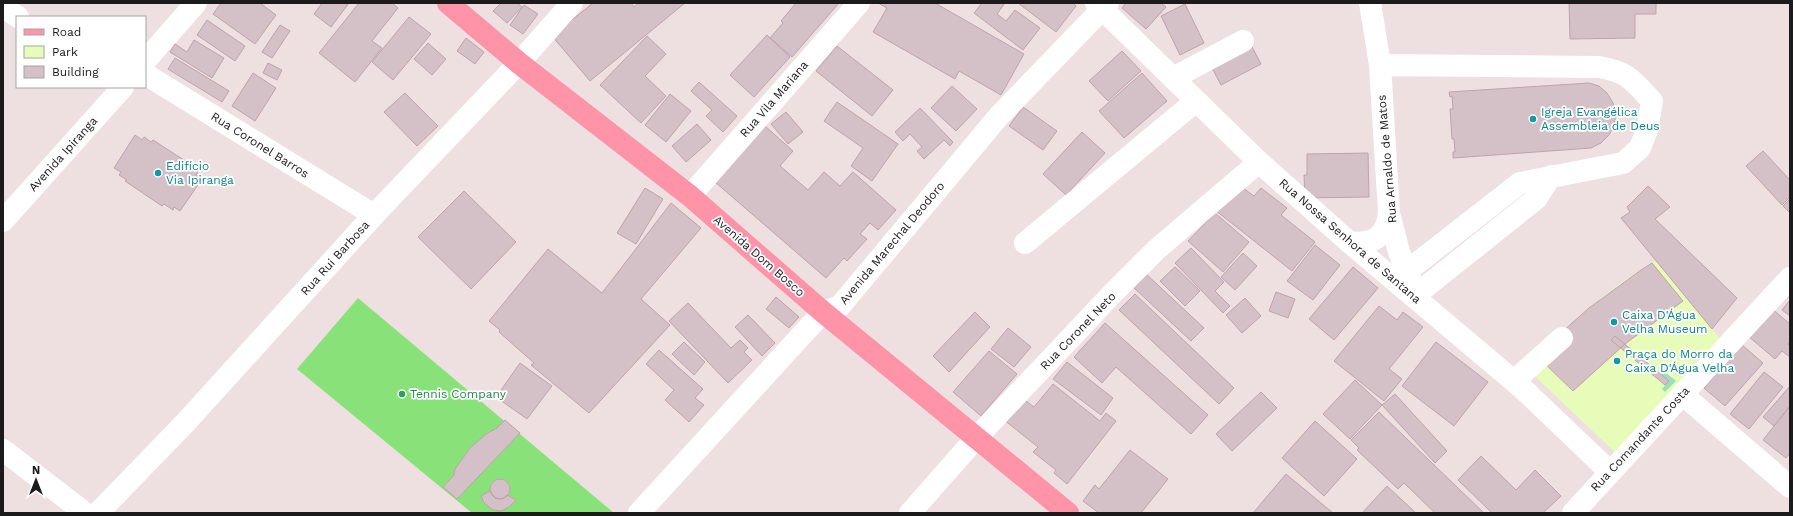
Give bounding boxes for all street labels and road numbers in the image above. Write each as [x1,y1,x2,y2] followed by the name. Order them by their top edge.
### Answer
[737,58,811,140] street label: Rua Vila Mariana
[1374,94,1400,224] street label: Rua Arnaldo de Matos
[209,109,311,181] street label: Rua Coronel Barros
[26,114,100,194] street label: Avenida Ipiranga
[1276,176,1424,307] street label: Rua Nossa Senhora de Santana
[837,179,947,307] street label: Avenida Marechal Deodoro
[711,213,807,299] street label: Avenida Dom Bosco
[298,218,372,298] street label: Rua Rui Barbosa
[1037,289,1119,373] street label: Rua Coronel Neto
[1588,384,1692,494] street label: Rua Comandante Costa

